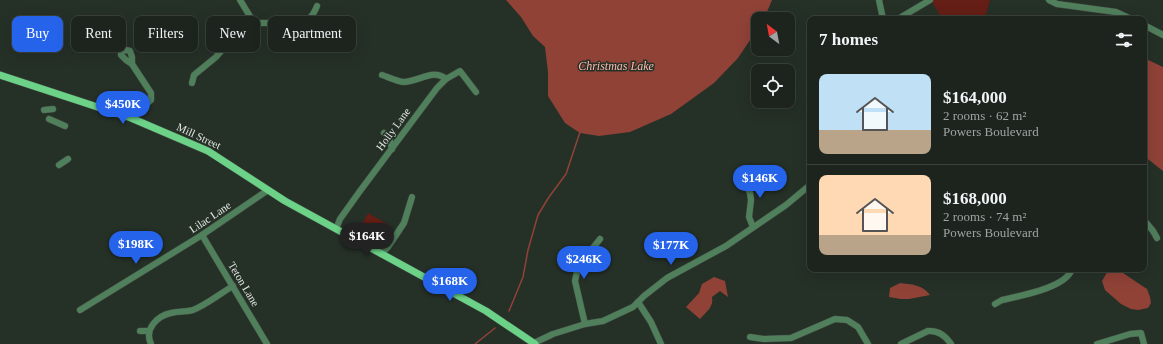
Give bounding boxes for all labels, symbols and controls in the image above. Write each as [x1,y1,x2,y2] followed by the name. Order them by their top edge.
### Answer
[751,12,795,56] north arrow
[751,12,795,108] map controls
[12,16,63,52] chip: Buy
[71,16,126,52] chip: Rent
[134,16,198,52] chip: Filters
[206,16,260,52] chip: New
[268,16,356,52] chip: Apartment
[1113,29,1135,51] icon: filters
[819,30,878,49] text: 7 homes
[578,59,655,73] water label: Christmas Lake
[751,64,795,108] button: locate
[943,88,1007,107] text: $164,000
[851,90,899,138] icon: home
[95,91,151,125] pin: $450K
[105,96,141,111] text: $450K
[374,105,413,153] street label: Holly Lane
[943,108,1026,123] text: 2 rooms · 62 m²
[175,121,223,151] street label: Mill Street
[943,124,1039,139] text: Powers Boulevard
[732,165,788,199] pin: $146K
[742,170,778,185] text: $146K
[943,189,1007,208] text: $168,000
[851,191,899,239] icon: home
[187,199,233,235] street label: Lilac Lane
[943,209,1026,224] text: 2 rooms · 74 m²
[339,223,395,257] pin: $164K
[943,225,1039,240] text: Powers Boulevard
[349,228,385,243] text: $164K
[108,231,164,265] pin: $198K
[643,232,699,266] pin: $177K
[118,236,154,251] text: $198K
[653,237,689,252] text: $177K
[556,246,612,280] pin: $246K
[566,251,602,266] text: $246K
[226,260,262,308] street label: Teton Lane
[422,268,478,302] pin: $168K
[432,273,468,288] text: $168K

